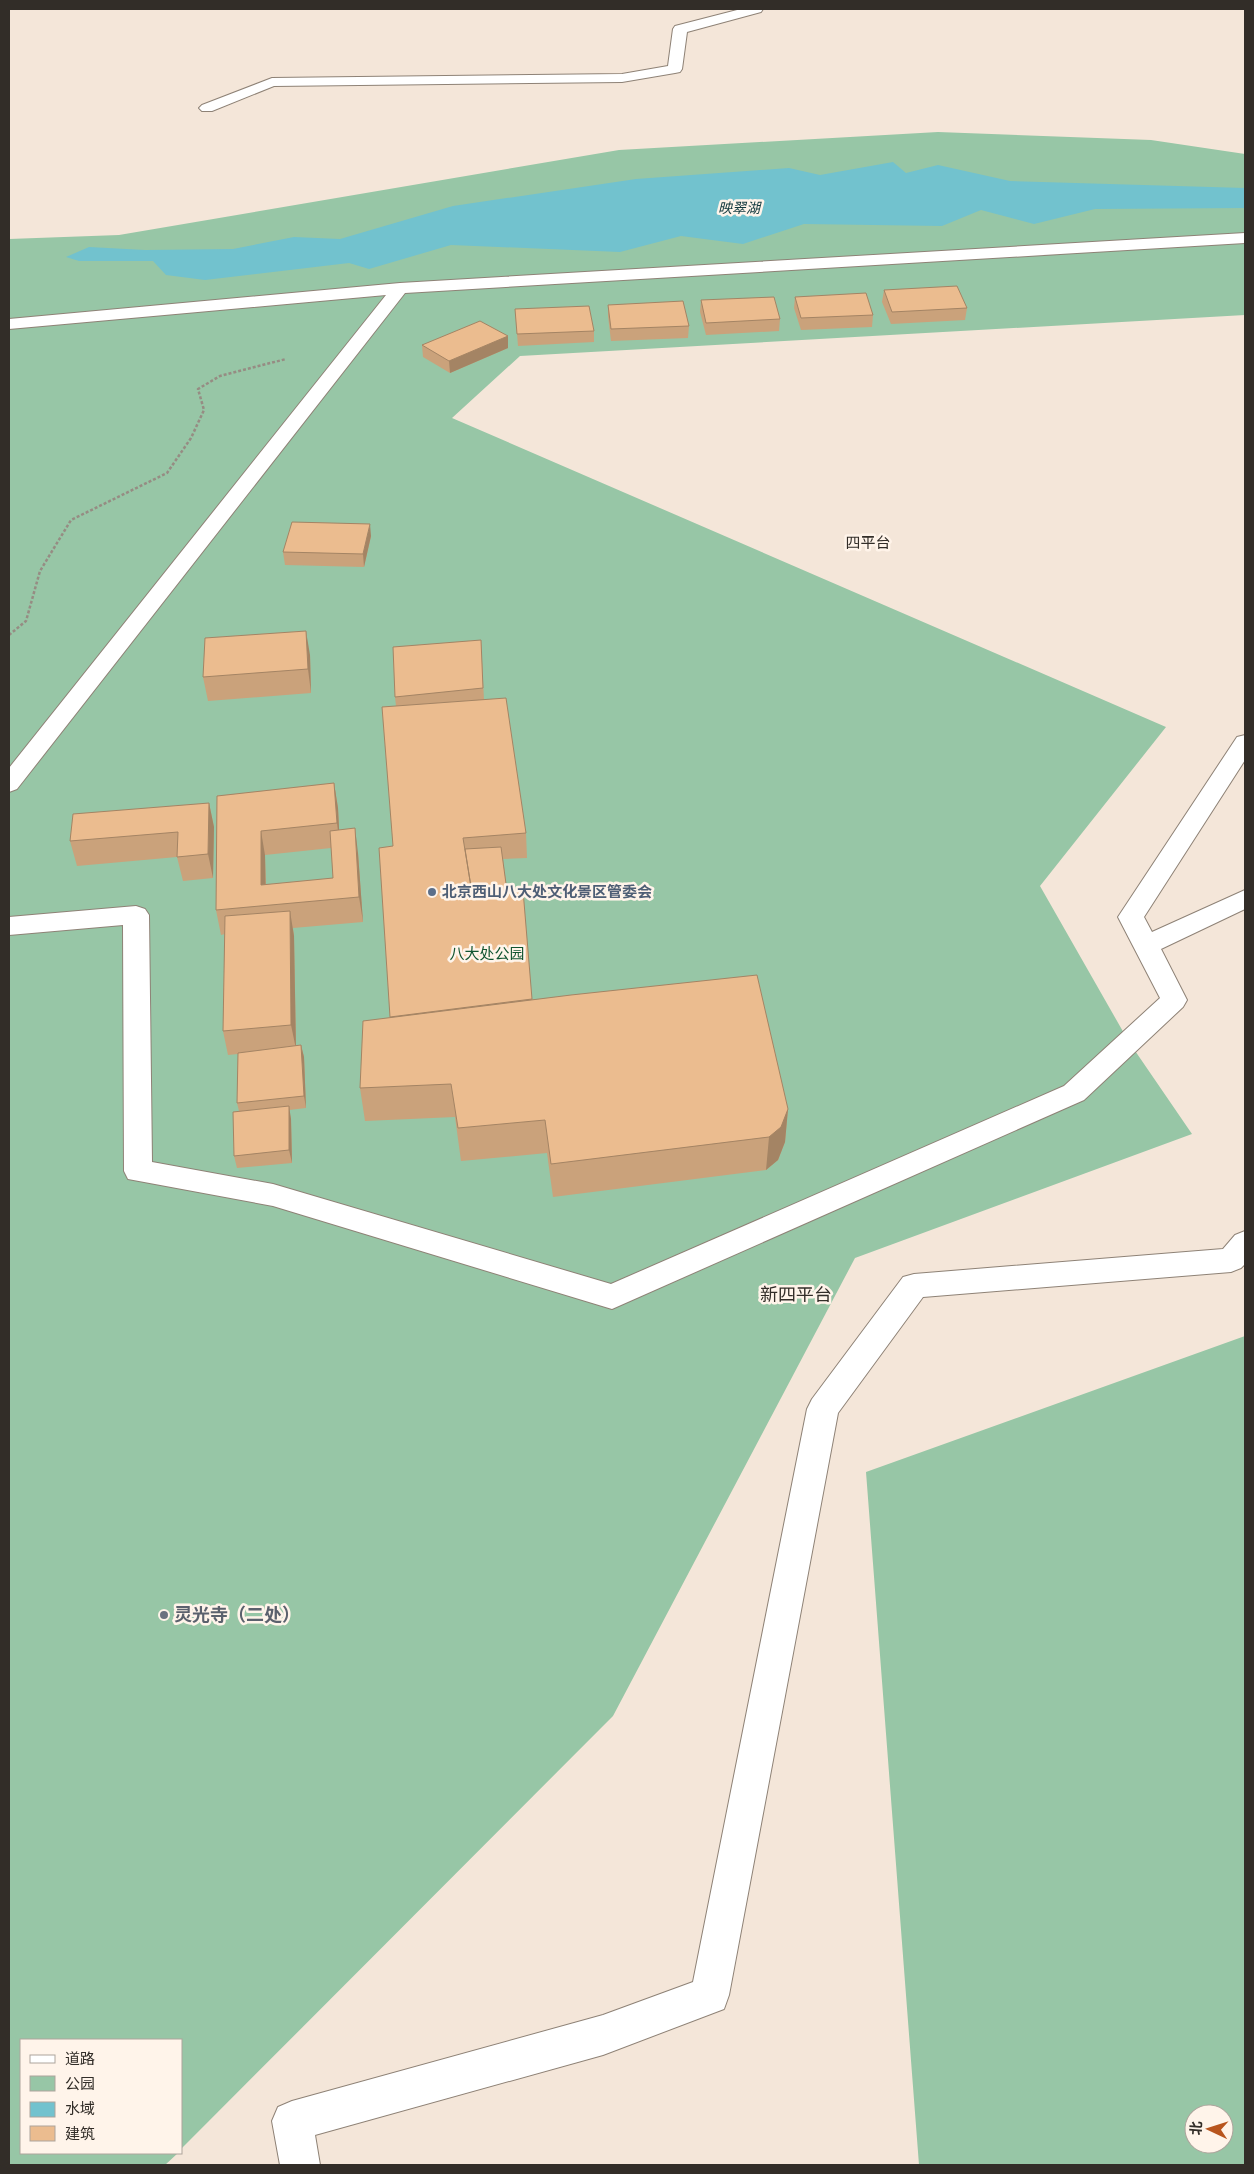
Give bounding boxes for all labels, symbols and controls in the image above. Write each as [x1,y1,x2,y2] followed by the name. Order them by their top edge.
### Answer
[718,200,762,217] water label: 映翠湖
[845,534,891,552] district label: 四平台
[442,883,652,901] place label: 北京西山八大处文化景区管委会
[426,886,438,898] marker: 北京西山八大处文化景区管委会
[449,945,525,963] park label: 八大处公园
[760,1284,832,1306] district label: 新四平台
[174,1604,300,1626] place label: 灵光寺（二处）
[158,1609,170,1621] marker: 灵光寺（二处）
[20,2039,182,2154] legend
[65,2050,95,2068] text: 道路
[65,2075,95,2093] text: 公园
[65,2100,95,2118] text: 水域
[1184,2104,1234,2154] north arrow
[1188,2121,1205,2136] text: 北
[65,2125,95,2143] text: 建筑

